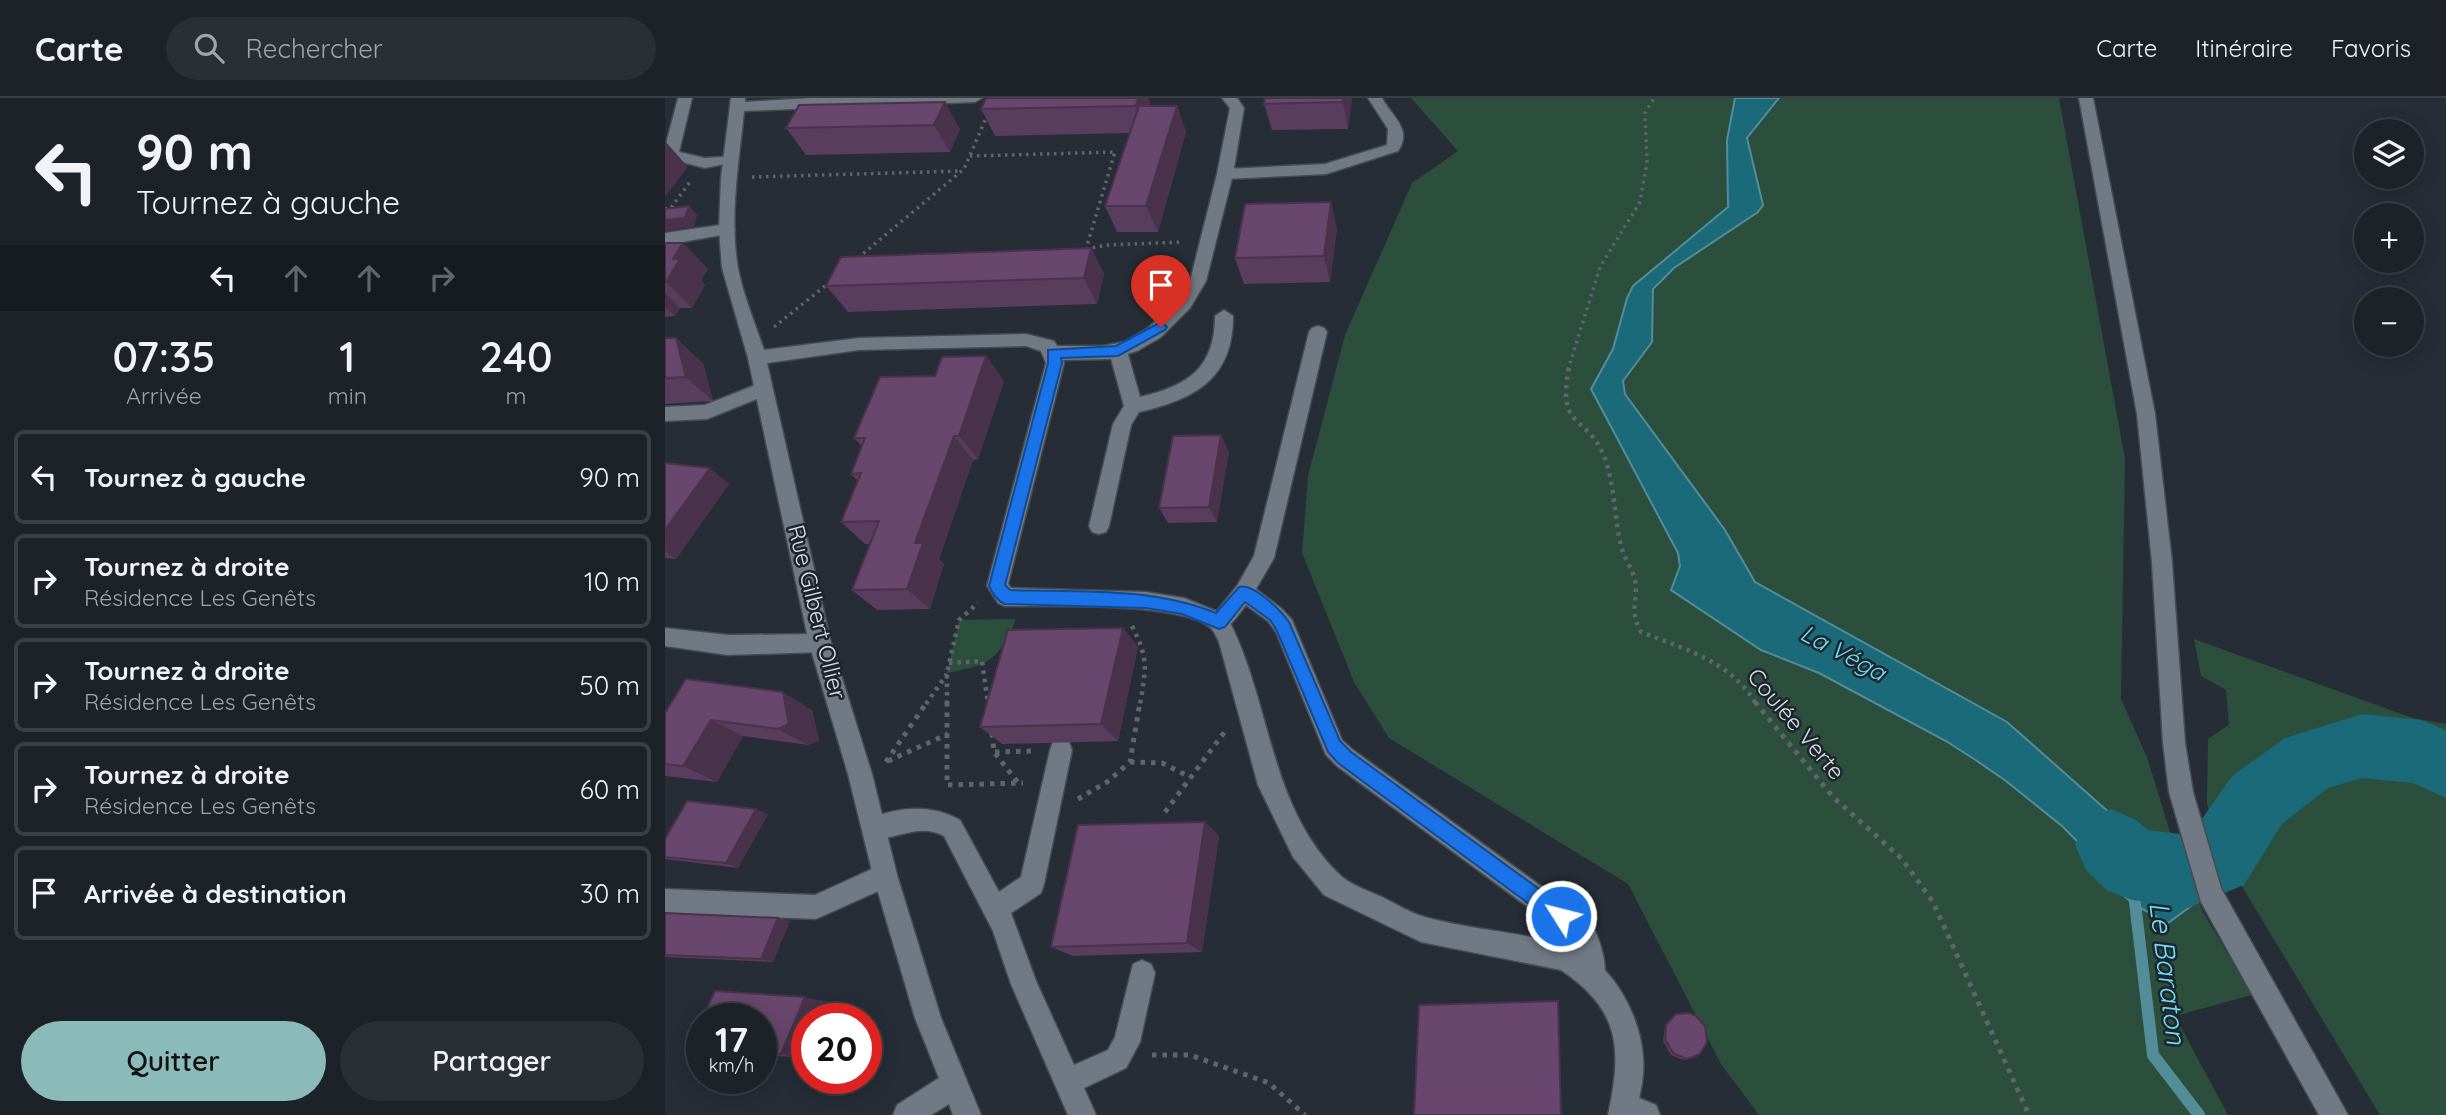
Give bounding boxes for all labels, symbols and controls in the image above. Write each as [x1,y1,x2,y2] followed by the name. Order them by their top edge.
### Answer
[166,17,656,80] search box
[35,28,124,69] text: Carte
[190,29,228,67] icon: search
[246,32,383,65] text: Rechercher
[2096,33,2157,63] text: Carte
[2195,33,2293,63] text: Itinéraire
[2331,33,2411,63] text: Favoris
[2354,119,2424,357] map controls
[2354,119,2424,189] button: layers
[136,121,253,182] text: 90 m
[21,126,112,217] icon: left
[136,182,400,222] text: Tournez à gauche
[2354,203,2424,273] button: +
[1131,255,1191,327] pin
[204,259,242,297] icon: left
[277,259,315,297] icon: ahead
[350,259,388,297] icon: ahead
[423,259,461,297] icon: right
[1142,266,1180,304] icon: arrive
[2354,287,2424,357] button: −
[113,330,215,383] text: 07:35
[339,330,355,383] text: 1
[480,330,552,383] text: 240
[126,381,202,410] text: Arrivée
[328,381,367,410] text: min
[505,381,526,410] text: m
[25,458,63,496] icon: left
[84,461,306,494] text: Tournez à gauche
[579,461,640,494] text: 90 m
[782,522,853,702] street label: Rue Gilbert Ollier
[84,550,289,583] text: Tournez à droite
[25,562,63,600] icon: right
[584,565,640,598] text: 10 m
[84,583,316,612] text: Résidence Les Genêts
[1796,617,1892,688] water label: La Véga
[84,654,289,687] text: Tournez à droite
[1741,662,1851,785] street label: Coulée Verte
[25,666,63,704] icon: right
[580,669,640,702] text: 50 m
[84,687,316,716] text: Résidence Les Genêts
[84,758,289,791] text: Tournez à droite
[25,770,63,808] icon: right
[580,773,640,806] text: 60 m
[84,791,316,820] text: Résidence Les Genêts
[25,874,63,912] icon: arrive
[84,877,347,910] text: Arrivée à destination
[580,877,640,910] text: 30 m
[1524,879,1598,953] position arrow
[2142,900,2195,1047] water label: Le Baraton
[791,1003,882,1094] speed limit sign: 20
[715,1017,748,1061] text: 17
[21,1021,326,1101] button: Quitter
[340,1021,644,1101] button: Partager
[709,1054,754,1077] text: km/h

